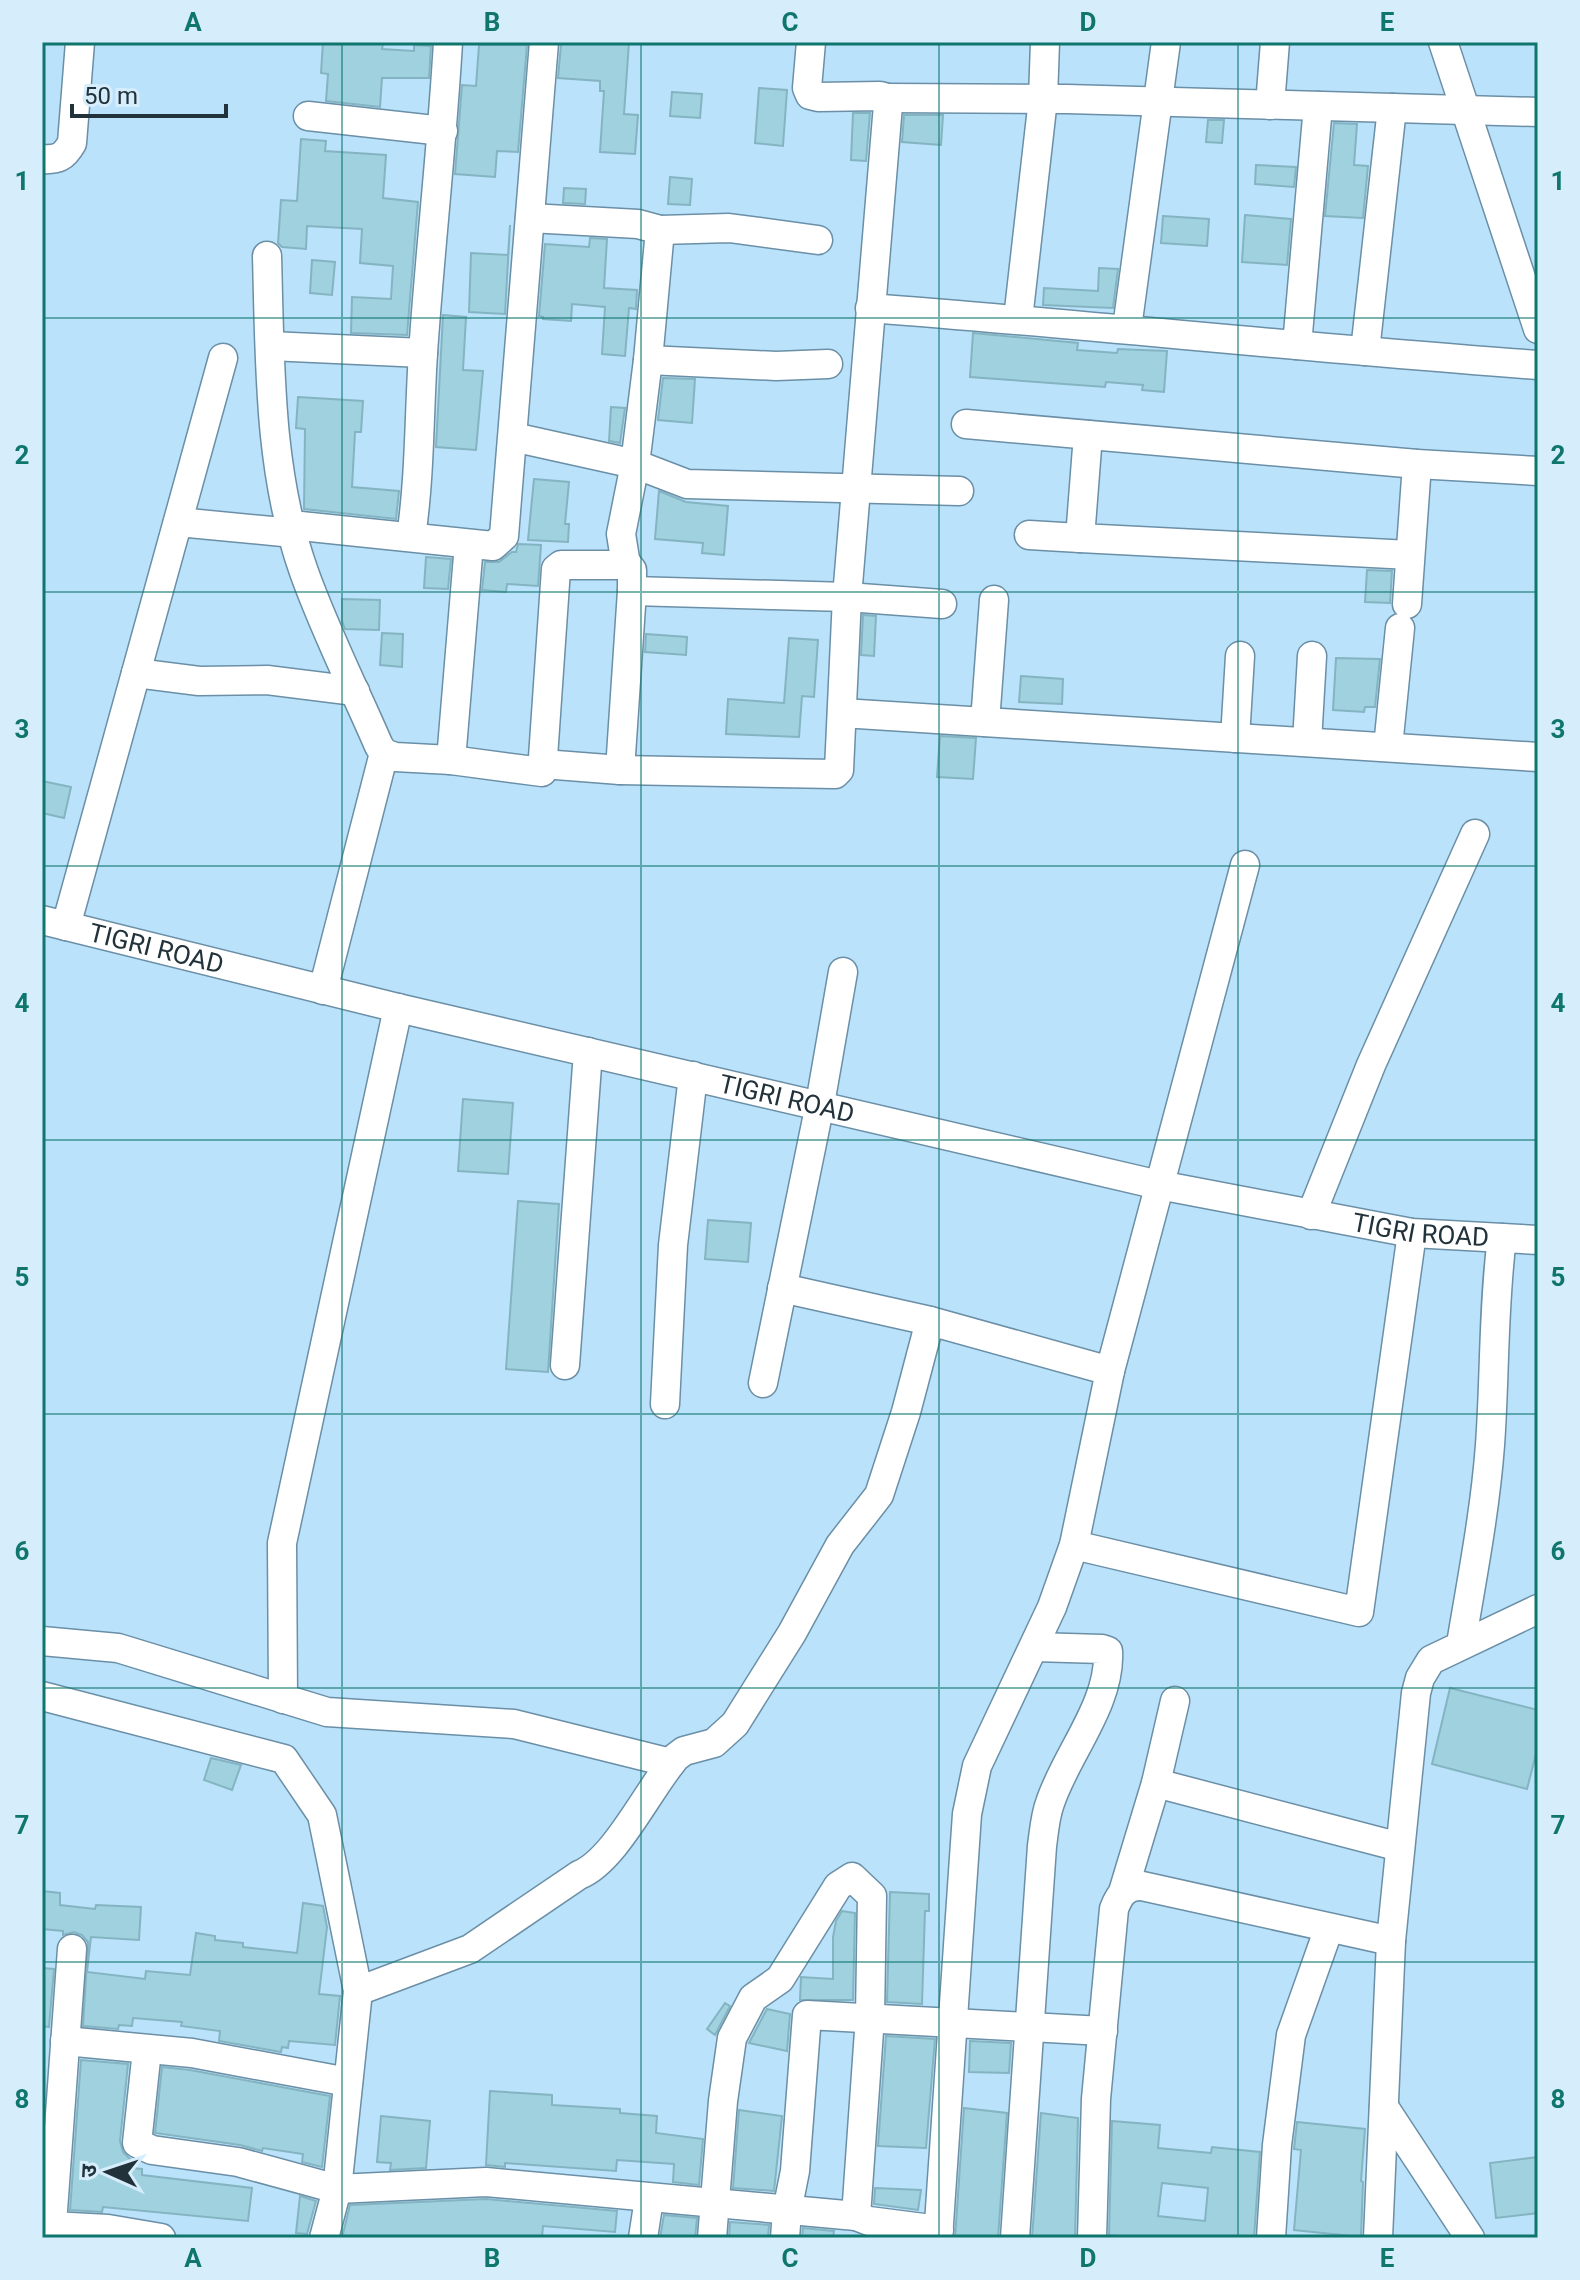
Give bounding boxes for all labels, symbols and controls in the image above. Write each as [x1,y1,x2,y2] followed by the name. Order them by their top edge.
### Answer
[184,7,202,37] text: A
[484,7,500,37] text: B
[781,7,799,37] text: C
[1080,7,1096,37] text: D
[1380,7,1395,37] text: E
[72,68,226,118] scale bar
[84,82,138,110] text: 50 m
[15,166,29,196] text: 1
[1551,166,1565,196] text: 1
[15,440,29,470] text: 2
[1551,440,1565,470] text: 2
[15,714,29,744] text: 3
[1551,714,1565,744] text: 3
[86,917,227,979] street label: TIGRI ROAD
[15,988,30,1018] text: 4
[1551,988,1566,1018] text: 4
[717,1068,857,1129] street label: TIGRI ROAD
[1350,1207,1490,1252] street label: TIGRI ROAD
[15,1262,29,1292] text: 5
[1551,1262,1565,1292] text: 5
[15,1536,30,1566] text: 6
[1551,1536,1566,1566] text: 6
[15,1810,29,1840] text: 7
[1551,1810,1565,1840] text: 7
[15,2084,29,2114] text: 8
[1551,2084,1565,2114] text: 8
[68,2132,148,2212] north arrow
[76,2163,101,2178] text: उ
[184,2243,202,2273] text: A
[484,2243,500,2273] text: B
[781,2243,799,2273] text: C
[1080,2243,1096,2273] text: D
[1380,2243,1395,2273] text: E

